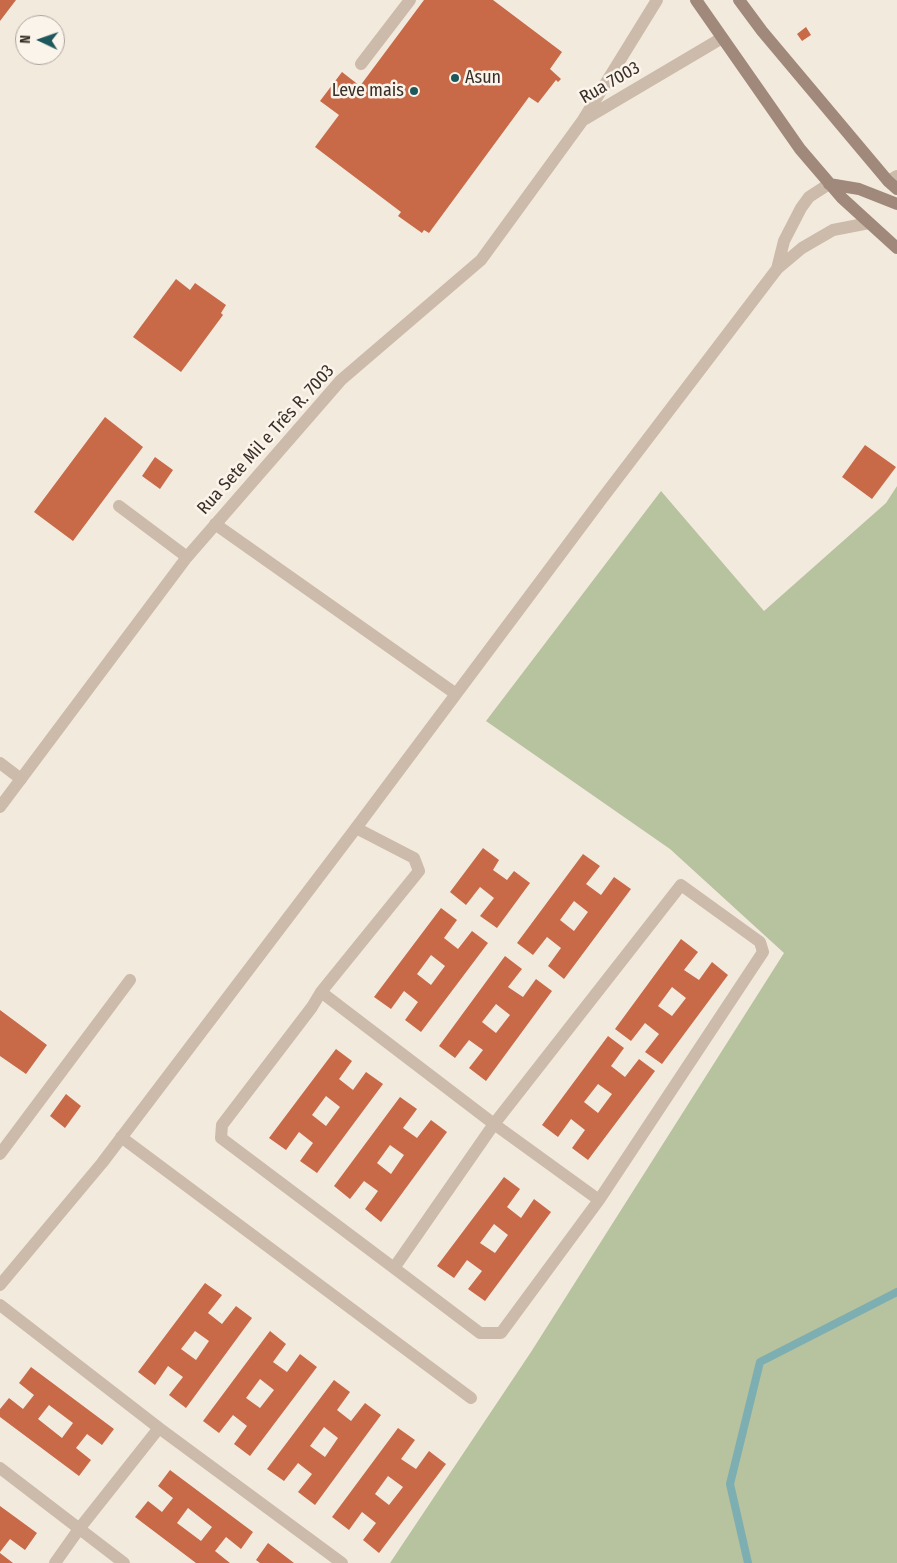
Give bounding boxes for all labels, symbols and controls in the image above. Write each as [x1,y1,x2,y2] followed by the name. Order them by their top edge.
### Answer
[15,15,65,65] north arrow
[17,35,34,44] text: N
[576,57,644,109] street label: Rua 7003
[465,67,501,89] place label: Asun
[449,72,461,84] marker: Asun
[332,80,404,102] place label: Leve mais
[408,85,420,97] marker: Leve mais
[193,361,339,519] street label: Rua Sete Mil e Três R. 7003

